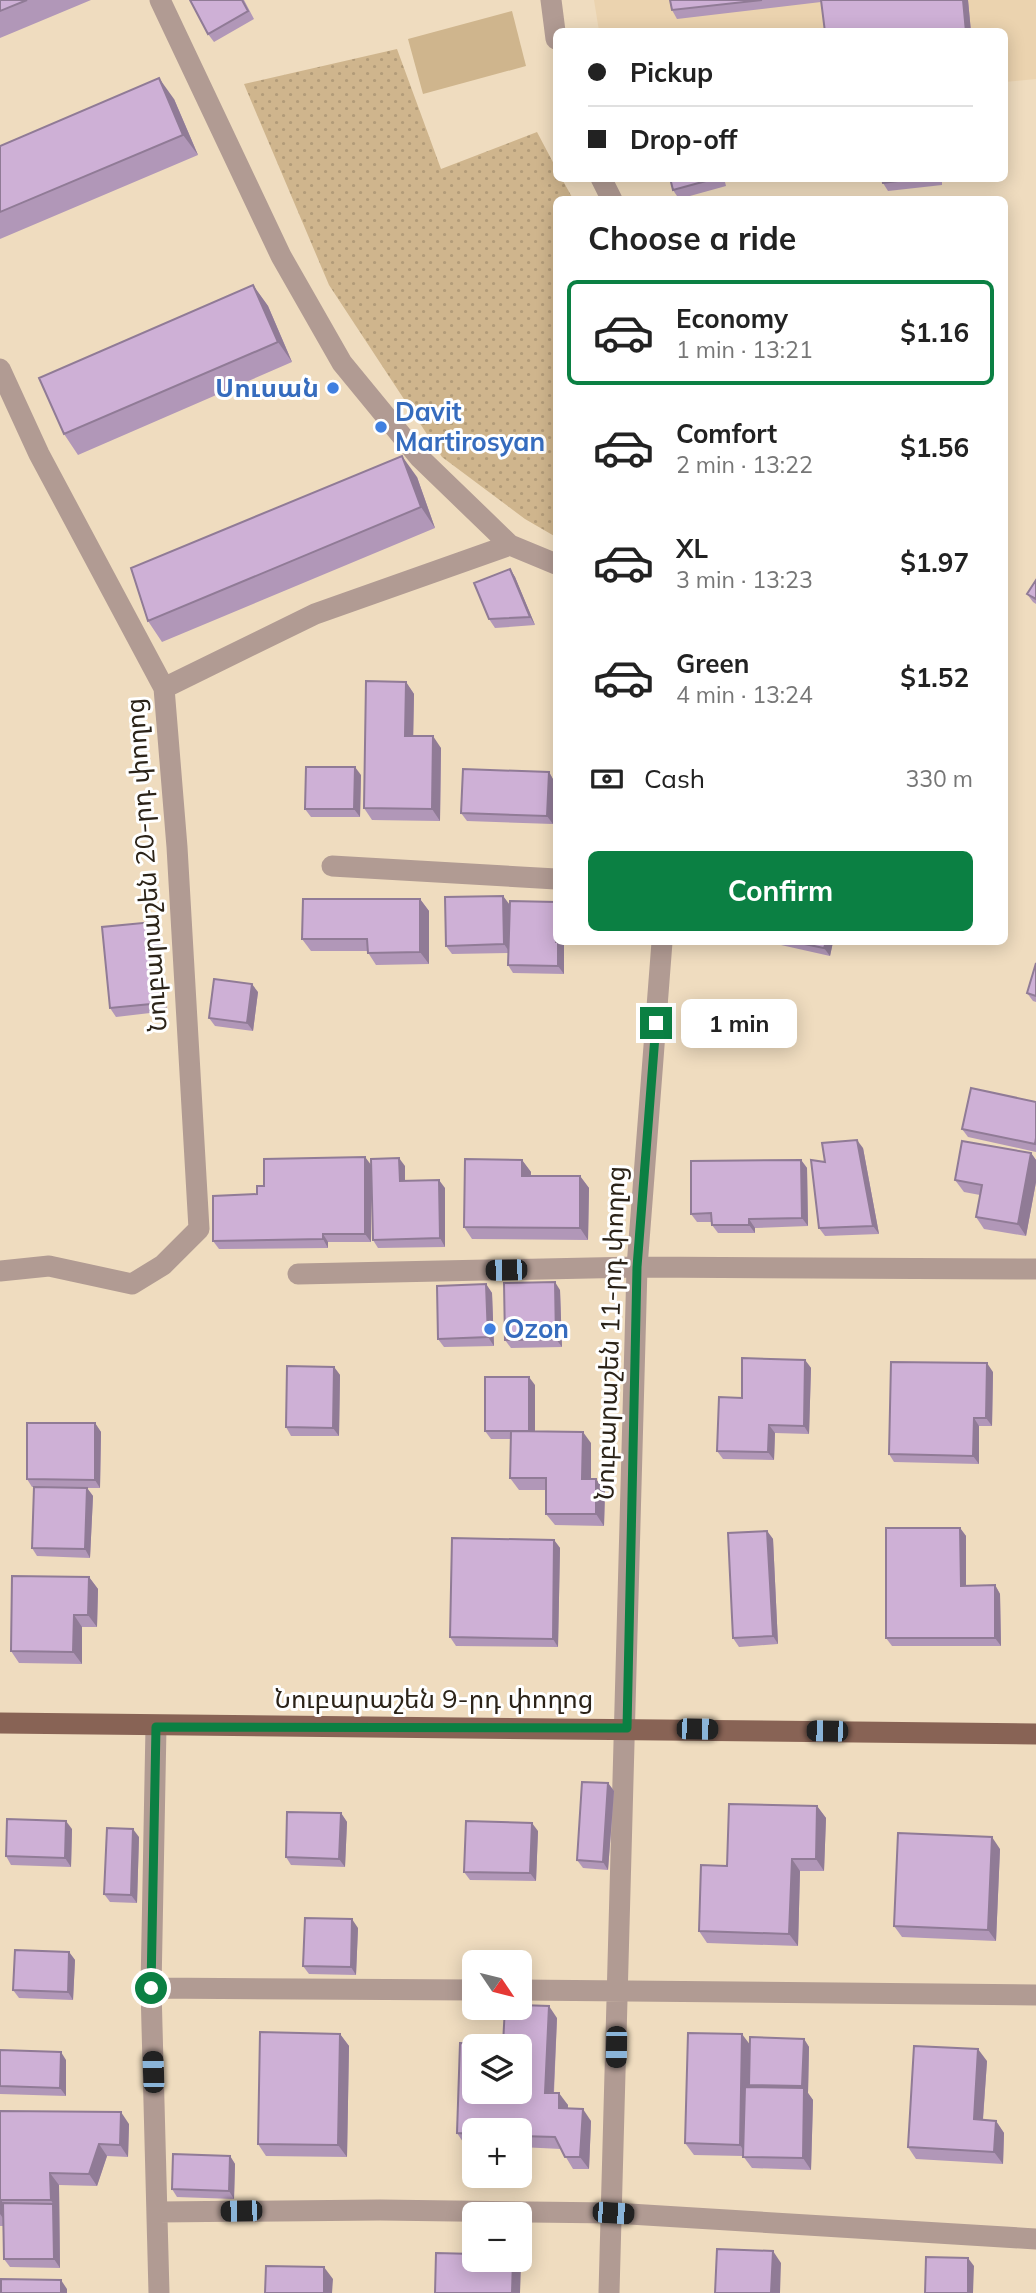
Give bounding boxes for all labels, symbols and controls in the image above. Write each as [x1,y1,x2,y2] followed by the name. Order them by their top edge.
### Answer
[630,56,713,89] text: Pickup
[630,123,737,156] text: Drop-off
[588,218,796,258] text: Choose a ride
[592,301,655,364] icon: car
[676,302,788,335] text: Economy
[900,316,969,349] text: $1.16
[676,335,813,364] text: 1 min · 13:21
[215,371,319,404] place label: Սուսան
[325,380,341,396] marker: Սուսան
[395,395,545,458] place label: Davit Martirosyan
[592,416,655,479] icon: car
[676,417,777,450] text: Comfort
[373,419,389,435] marker: Davit Martirosyan
[900,431,969,464] text: $1.56
[676,450,813,479] text: 2 min · 13:22
[592,531,655,594] icon: car
[676,532,708,565] text: XL
[900,546,969,579] text: $1.97
[676,565,813,594] text: 3 min · 13:23
[592,646,655,709] icon: car
[676,647,749,680] text: Green
[900,661,969,694] text: $1.52
[676,680,813,709] text: 4 min · 13:24
[117,697,174,1033] street label: Նուբարաշեն 20-րդ փողոց
[588,760,626,798] icon: cash
[644,762,705,795] text: Cash
[905,764,973,793] text: 330 m
[588,851,973,931] button: Confirm
[680,998,796,1048] callout: 1 min
[640,1007,672,1039] route end
[709,1009,769,1038] text: 1 min
[587,1165,632,1501] street label: Նուբարաշեն 11-րդ փողոց
[485,1259,528,1281] car
[504,1312,569,1345] place label: Ozon
[482,1321,498,1337] marker: Ozon
[275,1682,593,1715] street label: Նուբարաշեն 9-րդ փողոց
[676,1718,719,1740] car
[806,1720,849,1742] car
[462,1950,532,2020] north arrow
[462,1950,532,2272] map controls
[135,1972,167,2004] route start
[606,2026,627,2068] car
[462,2034,532,2104] button: layers
[142,2051,165,2093] car
[462,2118,532,2188] button: +
[220,2200,263,2222] car
[592,2201,635,2225] car
[462,2202,532,2272] button: −

